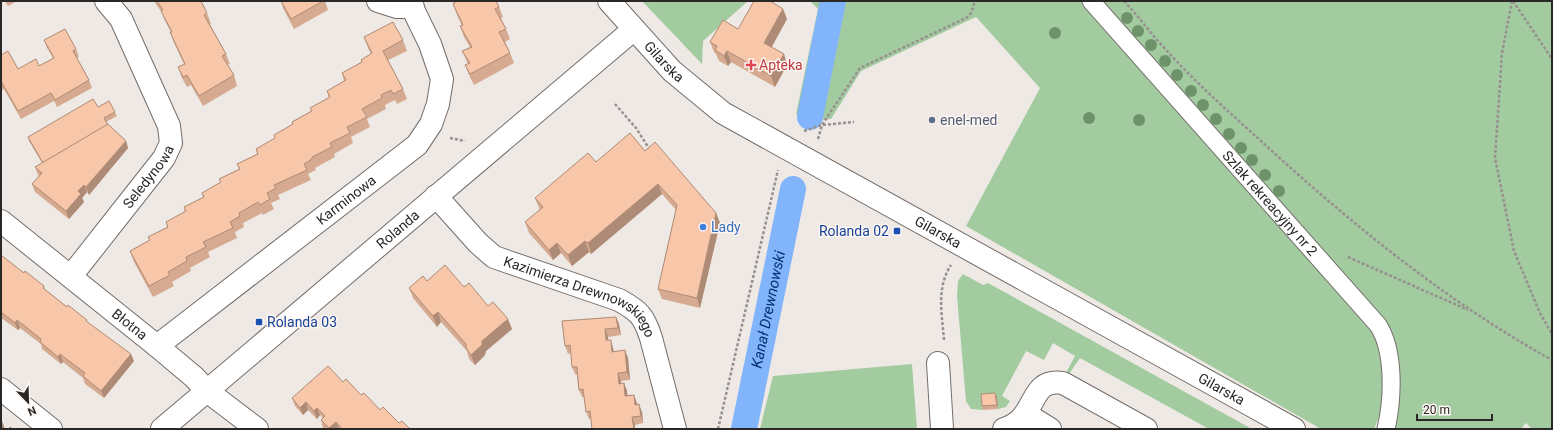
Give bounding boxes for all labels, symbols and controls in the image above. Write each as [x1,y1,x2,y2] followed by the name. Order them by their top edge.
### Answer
[641,38,687,86] street label: Gilarska
[759,57,803,73] place label: Apteka
[746,60,756,70] marker: Apteka
[940,112,997,128] place label: enel-med
[927,115,937,125] marker: enel-med
[119,143,177,211] street label: Seledynowa
[1219,147,1321,259] street label: Szlak rekreacyjny nr 2
[313,172,379,228] street label: Karminowa
[373,207,422,252] street label: Rolanda
[912,213,964,251] street label: Gilarska
[711,219,741,235] place label: Lady
[698,222,708,232] marker: Lady
[819,223,889,239] place label: Rolanda 02
[892,226,902,236] marker: Rolanda 02
[748,249,789,370] water label: Kanał Drewnowski
[502,253,658,339] street label: Kazimierza Drewnowskiego
[109,305,151,343] street label: Błotna
[267,314,337,330] place label: Rolanda 03
[254,317,264,327] marker: Rolanda 03
[1195,370,1248,408] street label: Gilarska
[8,382,48,422] north arrow
[1417,396,1492,422] scale bar
[25,403,38,418] text: N
[1423,403,1450,417] text: 20 m

